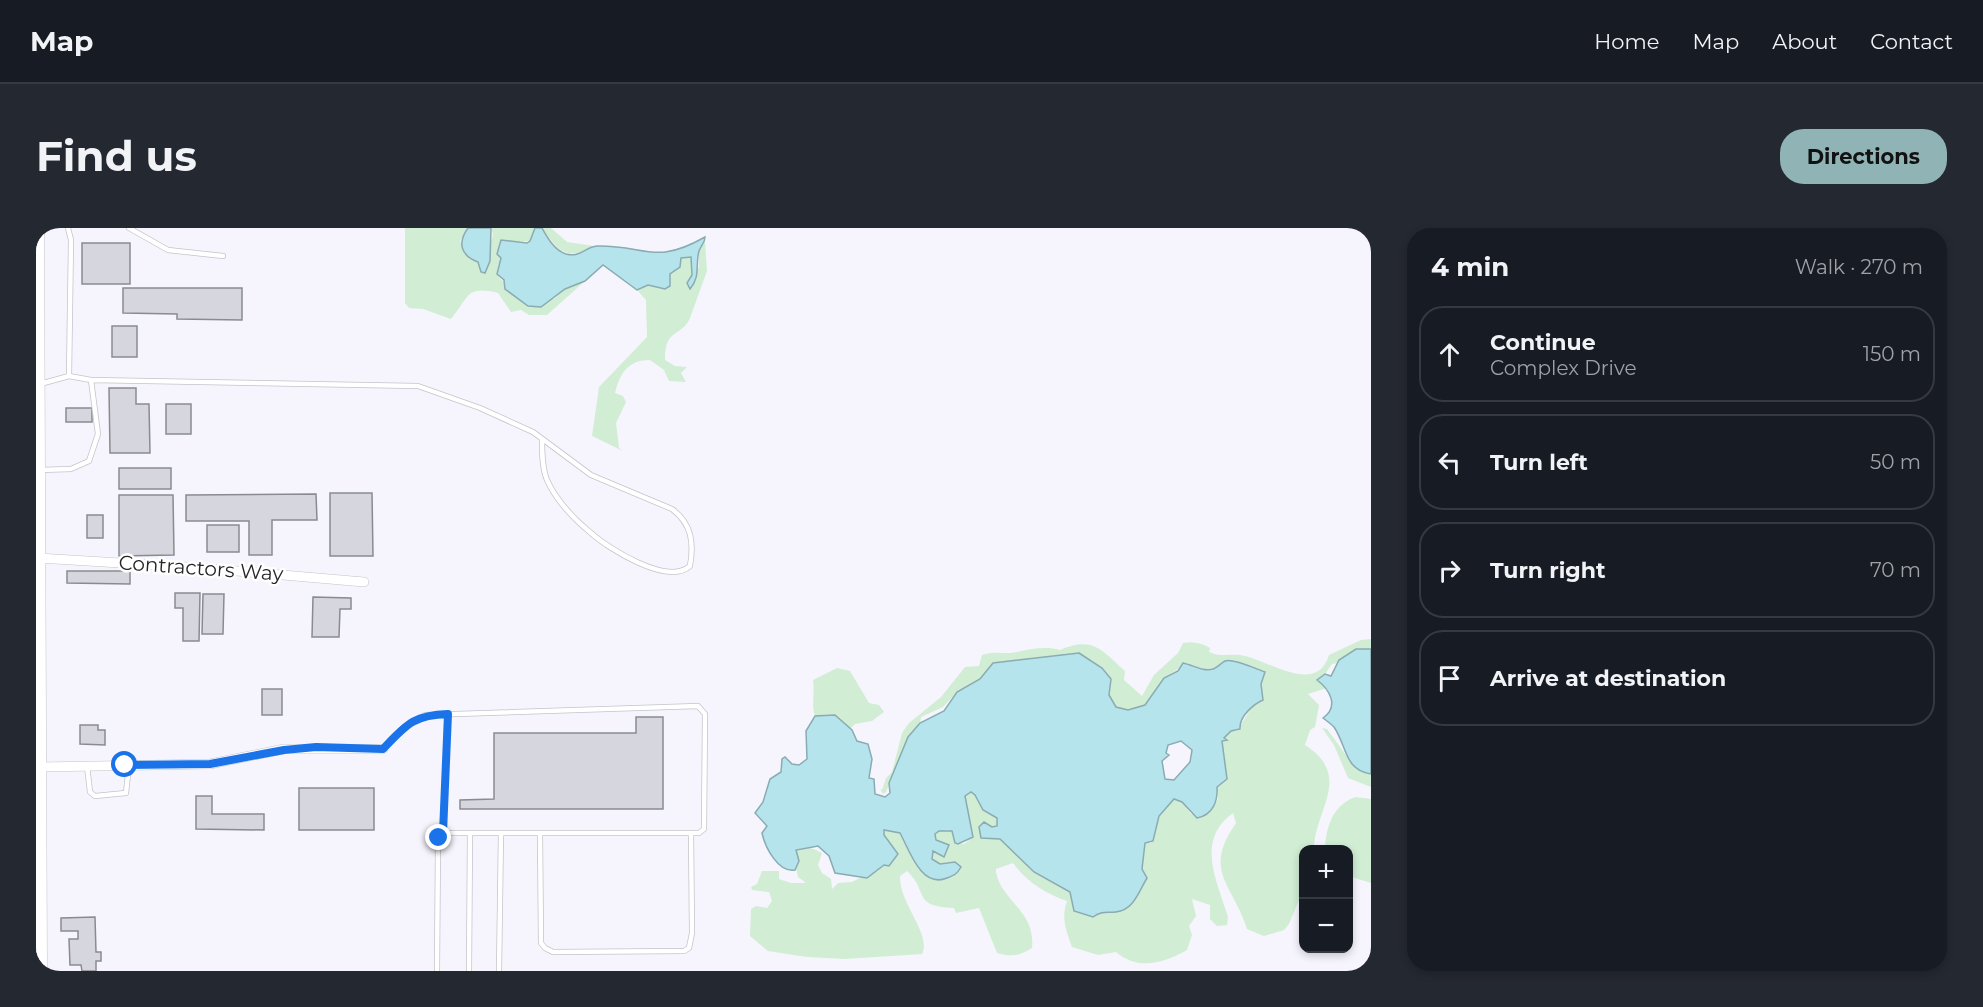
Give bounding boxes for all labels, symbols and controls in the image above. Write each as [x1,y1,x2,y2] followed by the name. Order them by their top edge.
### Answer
[30,24,93,58] text: Map
[1594,29,1659,54] text: Home
[1692,29,1739,54] text: Map
[1772,29,1837,54] text: About
[1870,29,1953,54] text: Contact
[1780,129,1947,184] button: Directions
[36,130,197,182] text: Find us
[1431,251,1509,283] text: 4 min
[1795,255,1923,279] text: Walk · 270 m
[1490,329,1596,356] text: Continue
[1433,338,1466,371] icon: ahead
[1863,342,1921,366] text: 150 m
[1490,356,1637,380] text: Complex Drive
[1433,446,1466,479] icon: left
[1490,449,1588,476] text: Turn left
[1870,450,1921,474] text: 50 m
[118,550,284,586] street label: Contractors Way
[1433,554,1466,587] icon: right
[1490,557,1605,584] text: Turn right
[1870,558,1921,582] text: 70 m
[1433,662,1466,695] icon: arrive
[1490,665,1726,692] text: Arrive at destination
[111,751,137,777] route start
[425,824,451,850] route end
[1299,845,1353,953] map controls
[1299,845,1353,899] button: +
[1299,899,1353,953] button: −

